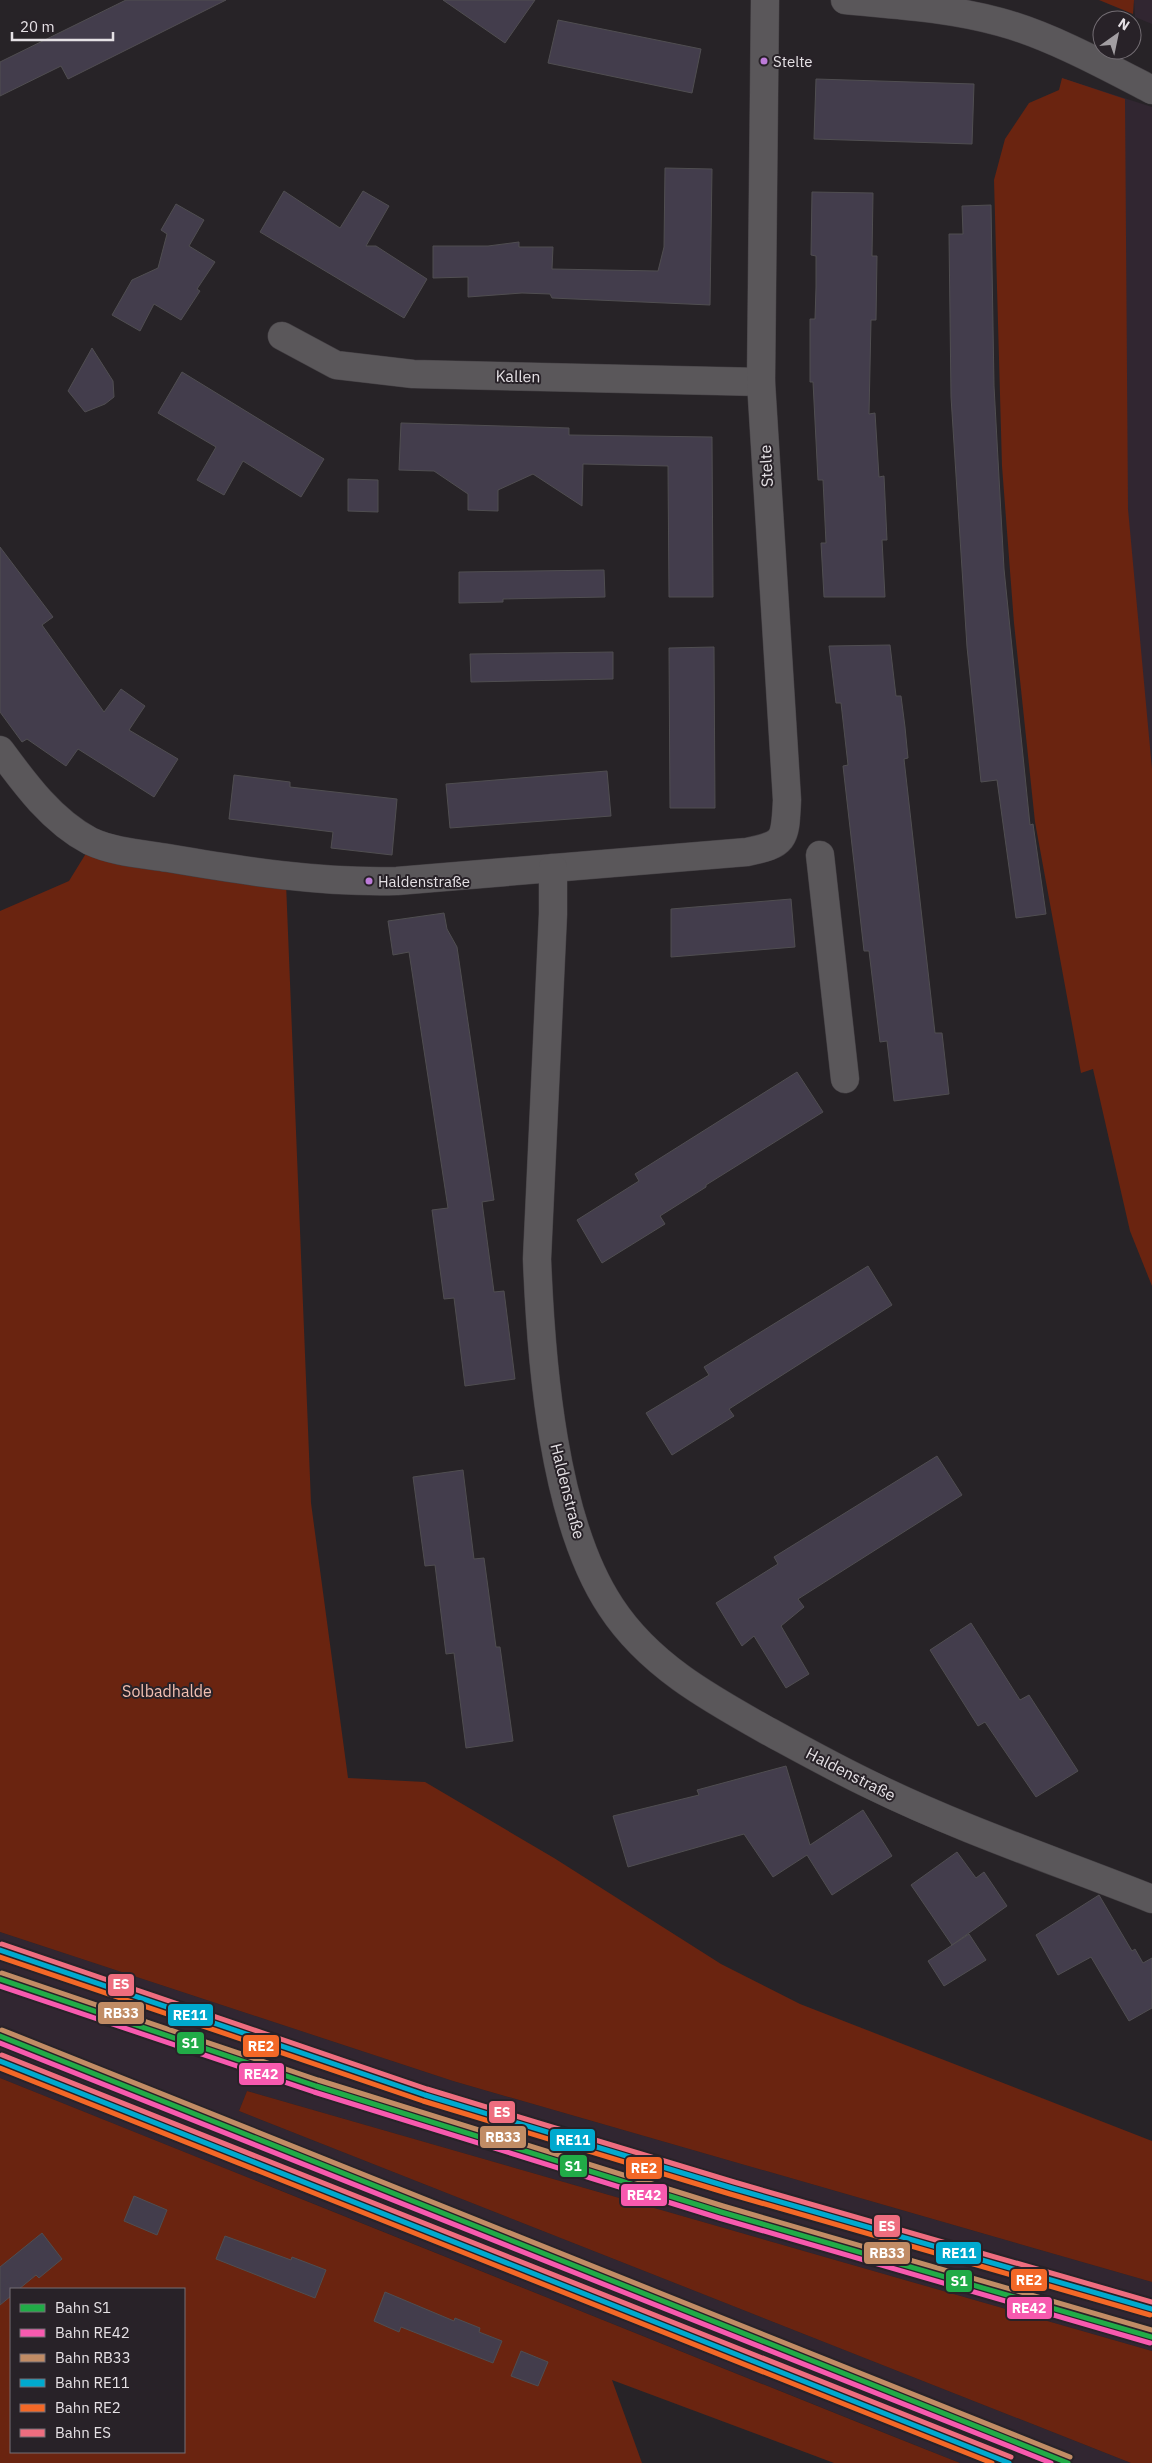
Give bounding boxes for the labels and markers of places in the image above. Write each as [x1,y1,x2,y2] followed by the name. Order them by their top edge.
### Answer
[773,52,813,71] place label: Stelte
[759,56,769,66] marker: Stelte
[378,872,470,891] place label: Haldenstraße
[364,876,374,886] marker: Haldenstraße

